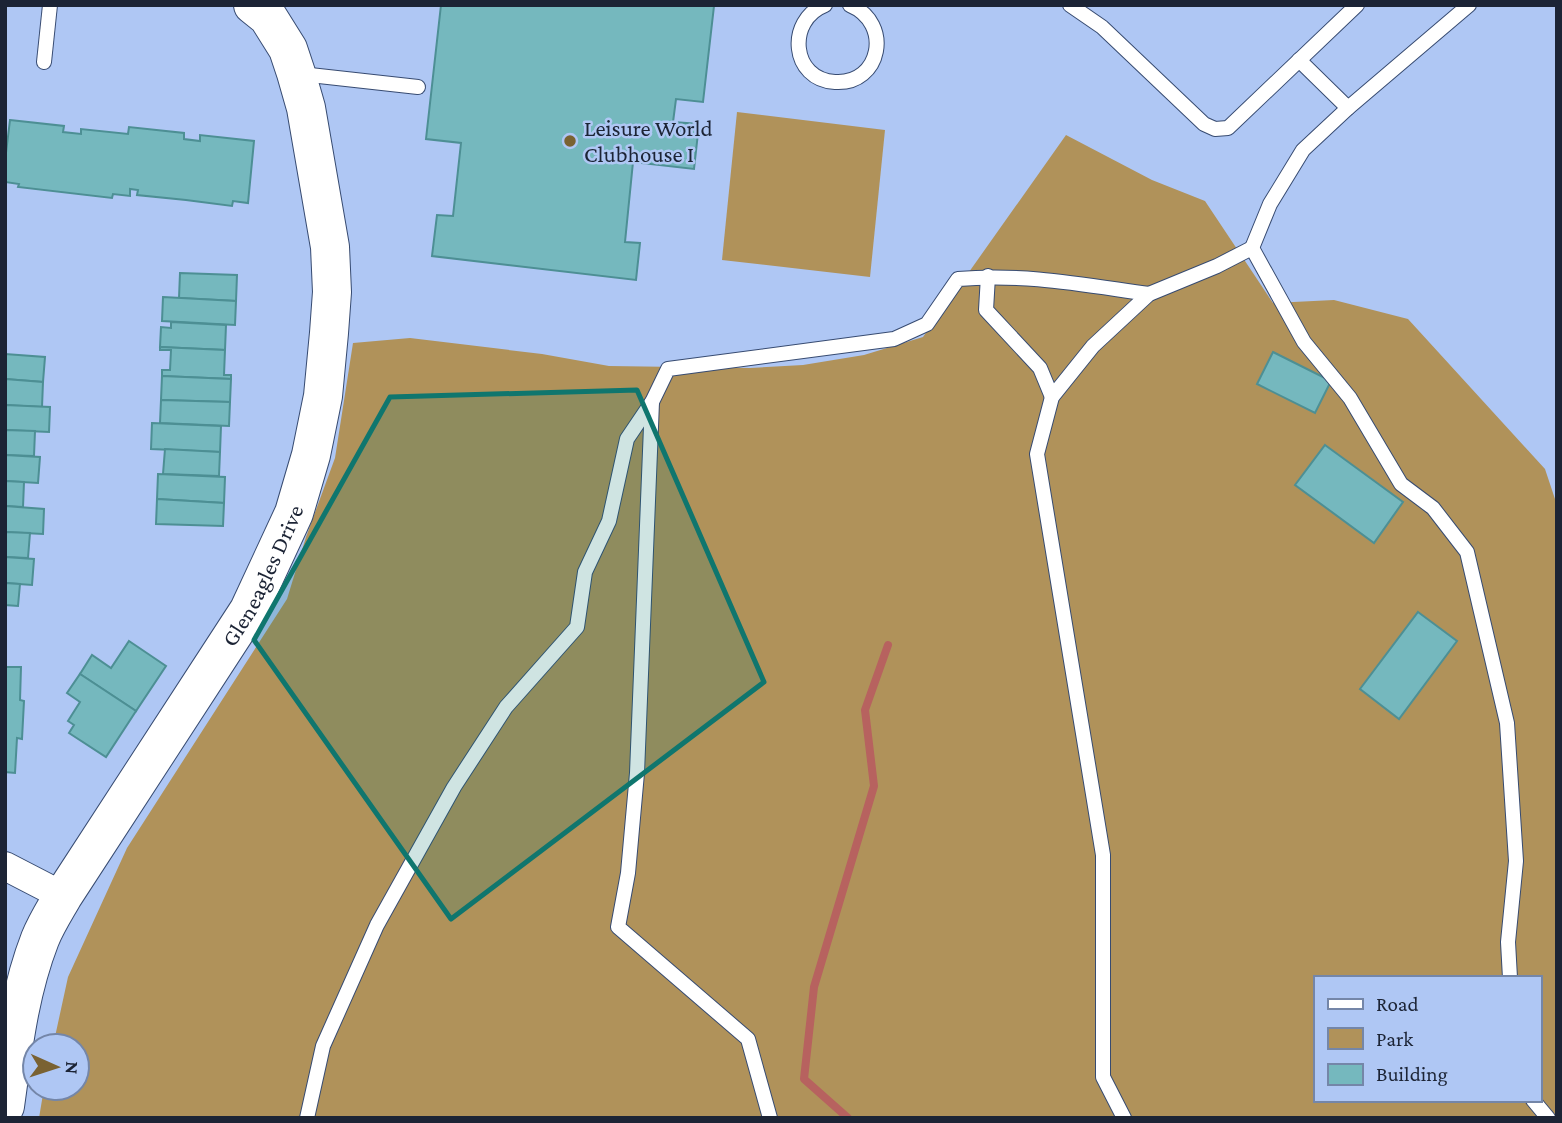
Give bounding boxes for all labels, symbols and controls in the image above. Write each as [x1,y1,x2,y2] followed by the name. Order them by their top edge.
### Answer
[584,115,713,167] place label: Leisure World Clubhouse I
[562,133,578,149] marker: Leisure World Clubhouse I
[216,502,309,651] street label: Gleneagles Drive
[1314,976,1541,1102] legend
[1376,992,1419,1016] text: Road
[1376,1027,1413,1051] text: Park
[21,1032,91,1102] north arrow
[62,1061,83,1075] text: N
[1376,1062,1448,1086] text: Building

